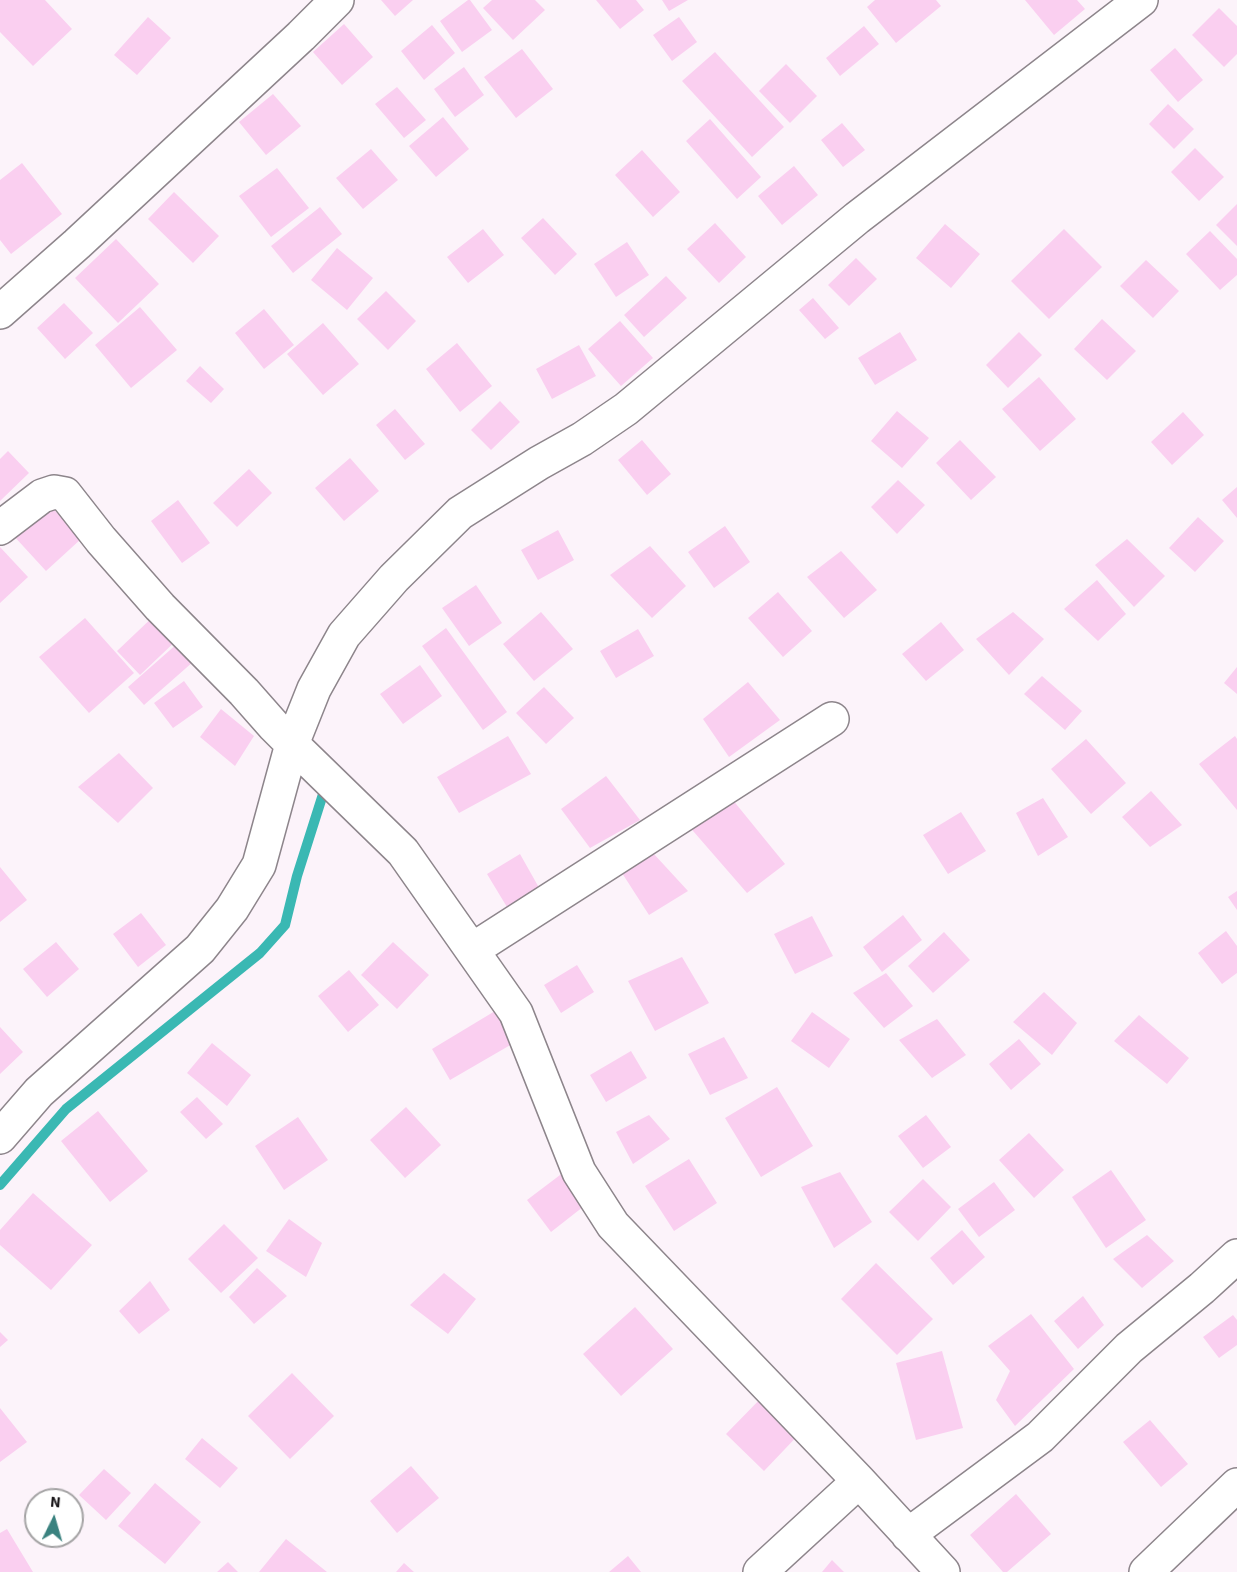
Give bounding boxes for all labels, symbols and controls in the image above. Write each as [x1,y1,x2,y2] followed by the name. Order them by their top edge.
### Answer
[24,1488,84,1548] north arrow
[49,1491,62,1513] text: N

